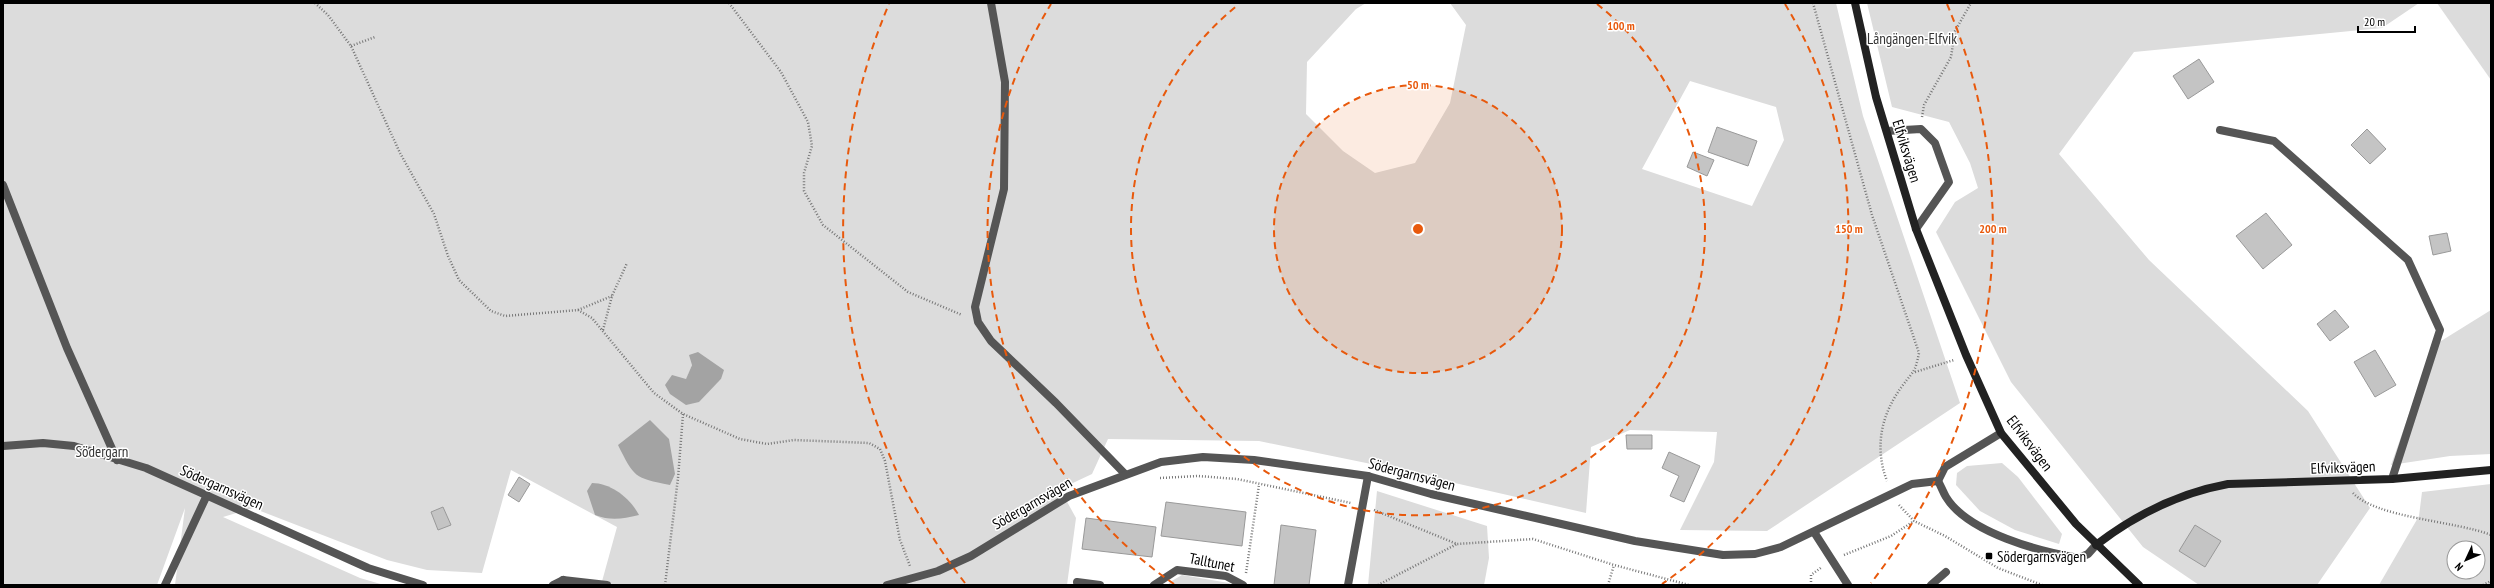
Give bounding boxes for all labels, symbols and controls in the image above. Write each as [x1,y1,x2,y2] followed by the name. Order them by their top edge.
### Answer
[2358,8,2415,34] scale bar
[2364,14,2385,29] text: 20 m
[1607,18,1635,33] text: 100 m
[1867,29,1957,48] park label: Långängen-Elfvik
[1407,77,1429,92] text: 50 m
[1888,117,1926,185] street label: Elfviksvägen
[1835,221,1863,236] text: 150 m
[1979,221,2007,236] text: 200 m
[1411,222,1425,236] centre of rings
[2003,411,2057,475] street label: Elfviksvägen
[76,442,128,461] park label: Södergarn
[1367,453,1457,495] street label: Södergarnsvägen
[2310,456,2376,478] street label: Elfviksvägen
[177,460,267,514] street label: Södergarnsvägen
[989,473,1075,533] street label: Södergarnsvägen
[2446,540,2486,580] north arrow
[1997,547,2086,566] place label: Södergarnsvägen
[1188,548,1236,576] street label: Talltunet
[1984,551,1994,561] marker: Södergarnsvägen
[2452,560,2466,574] text: N

